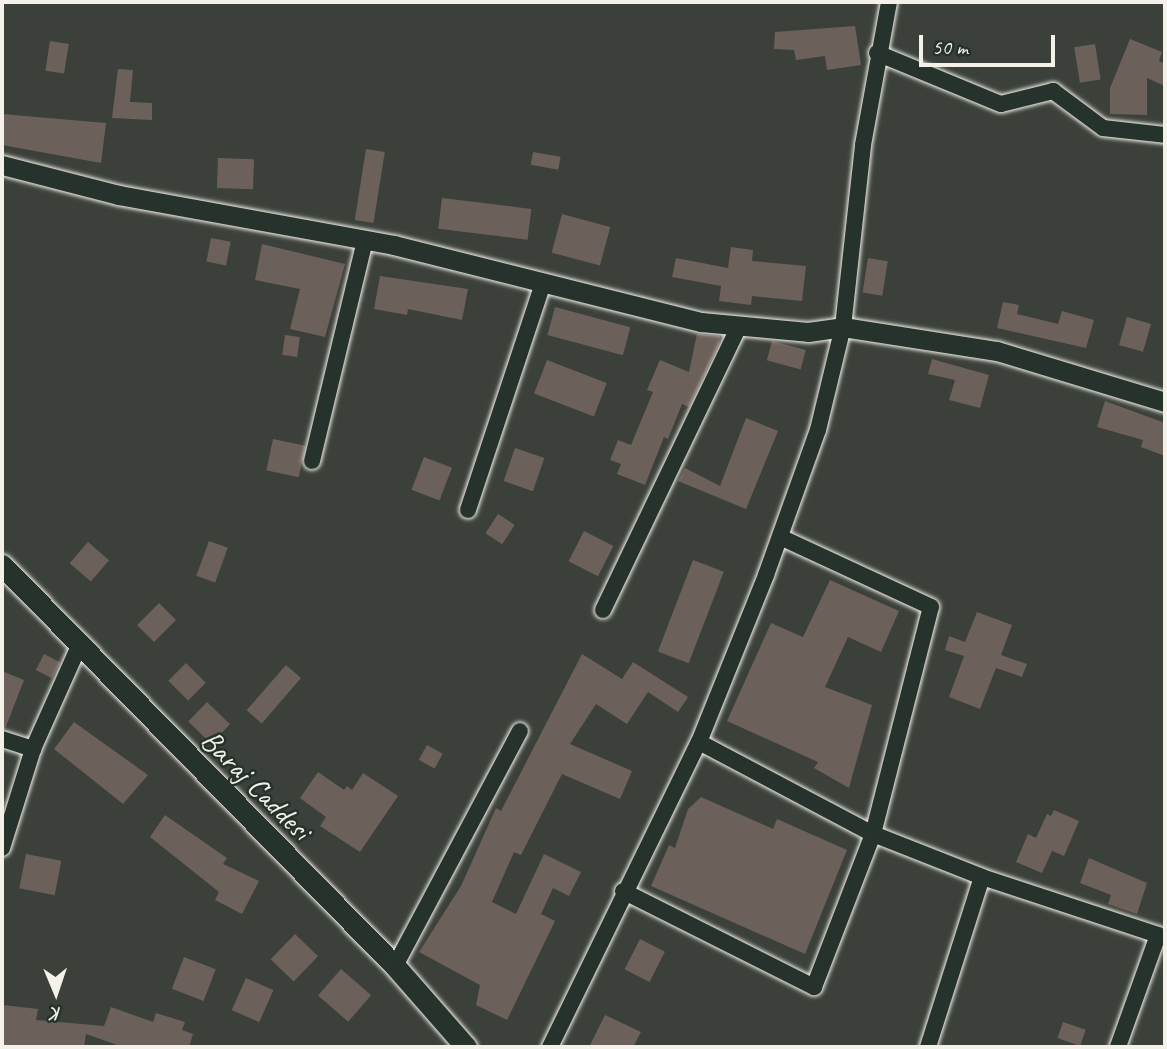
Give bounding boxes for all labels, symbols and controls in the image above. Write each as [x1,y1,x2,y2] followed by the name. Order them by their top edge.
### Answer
[922,21,1058,65] scale bar
[932,34,968,60] text: 50 m
[193,722,319,848] street label: Baraj Caddesi
[21,958,91,1028] north arrow
[51,1002,62,1026] text: K

